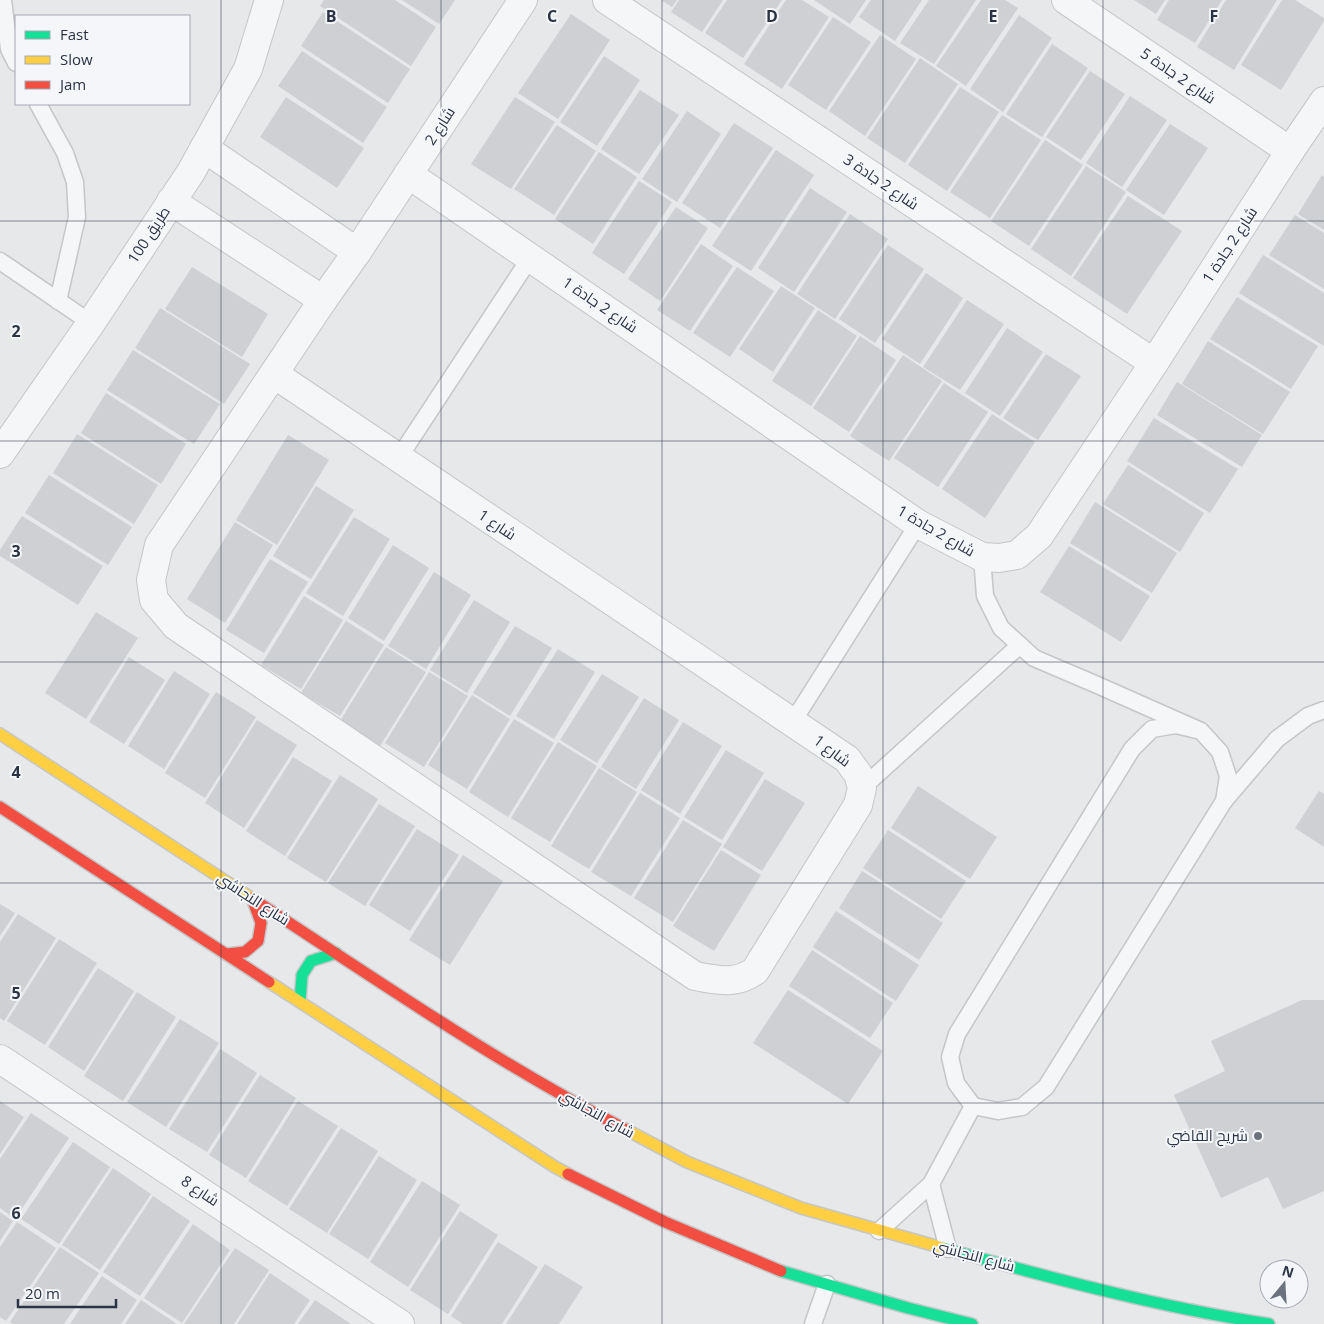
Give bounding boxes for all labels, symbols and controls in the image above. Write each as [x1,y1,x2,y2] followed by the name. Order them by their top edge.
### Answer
[326,5,336,27] text: B
[547,5,557,27] text: C
[766,5,778,27] text: D
[989,5,998,27] text: E
[1210,5,1218,27] text: F
[15,15,190,105] legend
[60,24,89,44] text: Fast
[1136,43,1220,109] street label: شارع 2 جادة 5
[60,49,93,69] text: Slow
[58,74,86,94] text: Jam
[419,103,461,149] street label: شارع 2
[839,149,923,215] street label: شارع 2 جادة 3
[122,202,175,267] street label: طريق 100
[1197,203,1263,287] street label: شارع 2 جادة 1
[558,272,642,338] street label: شارع 2 جادة 1
[11,320,21,342] text: 2
[893,500,979,562] street label: شارع 2 جادة 1
[474,504,520,546] street label: شارع 1
[11,540,21,562] text: 3
[809,730,855,772] street label: شارع 1
[11,761,21,783] text: 4
[212,867,294,932] street label: شارع النجاشي
[11,982,21,1004] text: 5
[555,1084,639,1145] street label: شارع النجاشي
[1167,1125,1248,1148] place label: شريح القاضي
[1252,1130,1264,1142] marker: شريح القاضي
[177,1170,223,1212] street label: شارع 8
[11,1202,21,1224] text: 6
[931,1235,1017,1278] street label: شارع النجاشي
[1259,1259,1309,1309] north arrow
[1280,1260,1297,1282] text: N
[18,1276,115,1308] scale bar
[25,1283,60,1303] text: 20 m

